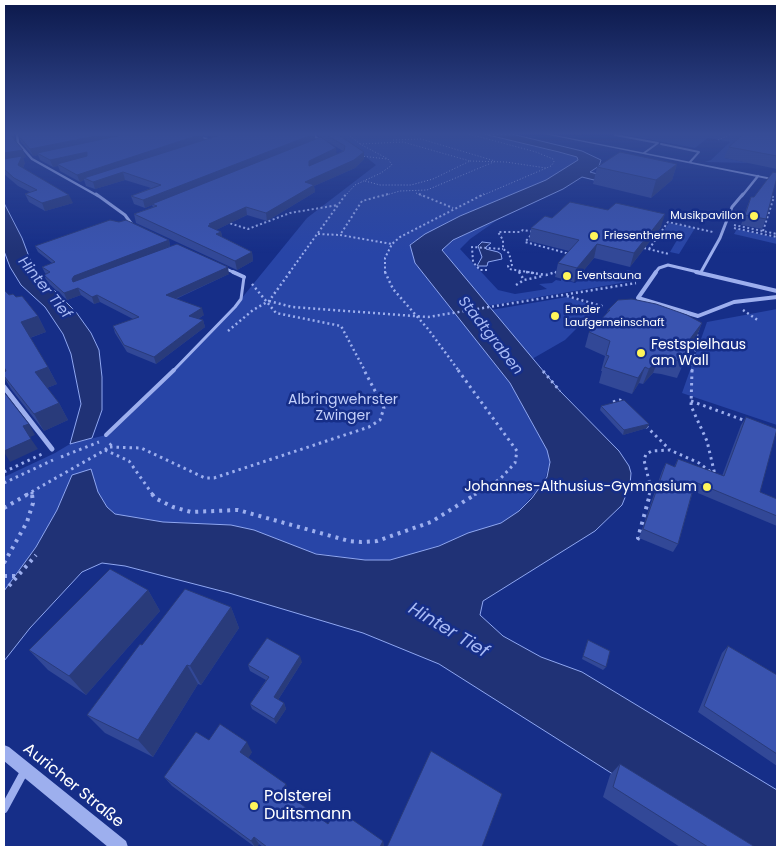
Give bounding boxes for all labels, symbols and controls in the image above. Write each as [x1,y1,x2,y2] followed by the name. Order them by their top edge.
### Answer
[670,209,744,223] place label: Musikpavillon
[748,210,760,222] marker: Musikpavillon
[604,229,683,243] place label: Friesentherme
[588,230,600,242] marker: Friesentherme
[14,253,74,323] water label: Hinter Tief
[577,269,641,283] place label: Eventsauna
[561,270,573,282] marker: Eventsauna
[454,293,526,379] water label: Stadtgraben
[565,303,665,329] place label: Emder Laufgemeinschaft
[549,310,561,322] marker: Emder Laufgemeinschaft
[651,337,746,370] place label: Festspielhaus am Wall
[635,347,647,359] marker: Festspielhaus am Wall
[288,392,398,424] park label: Albringwehrster Zwinger
[464,479,697,495] place label: Johannes-Althusius-Gymnasium
[701,481,713,493] marker: Johannes-Althusius-Gymnasium
[404,599,492,663] water label: Hinter Tief
[19,740,127,832] street label: Auricher Straße
[264,787,351,825] place label: Polsterei Duitsmann
[248,800,260,812] marker: Polsterei Duitsmann

